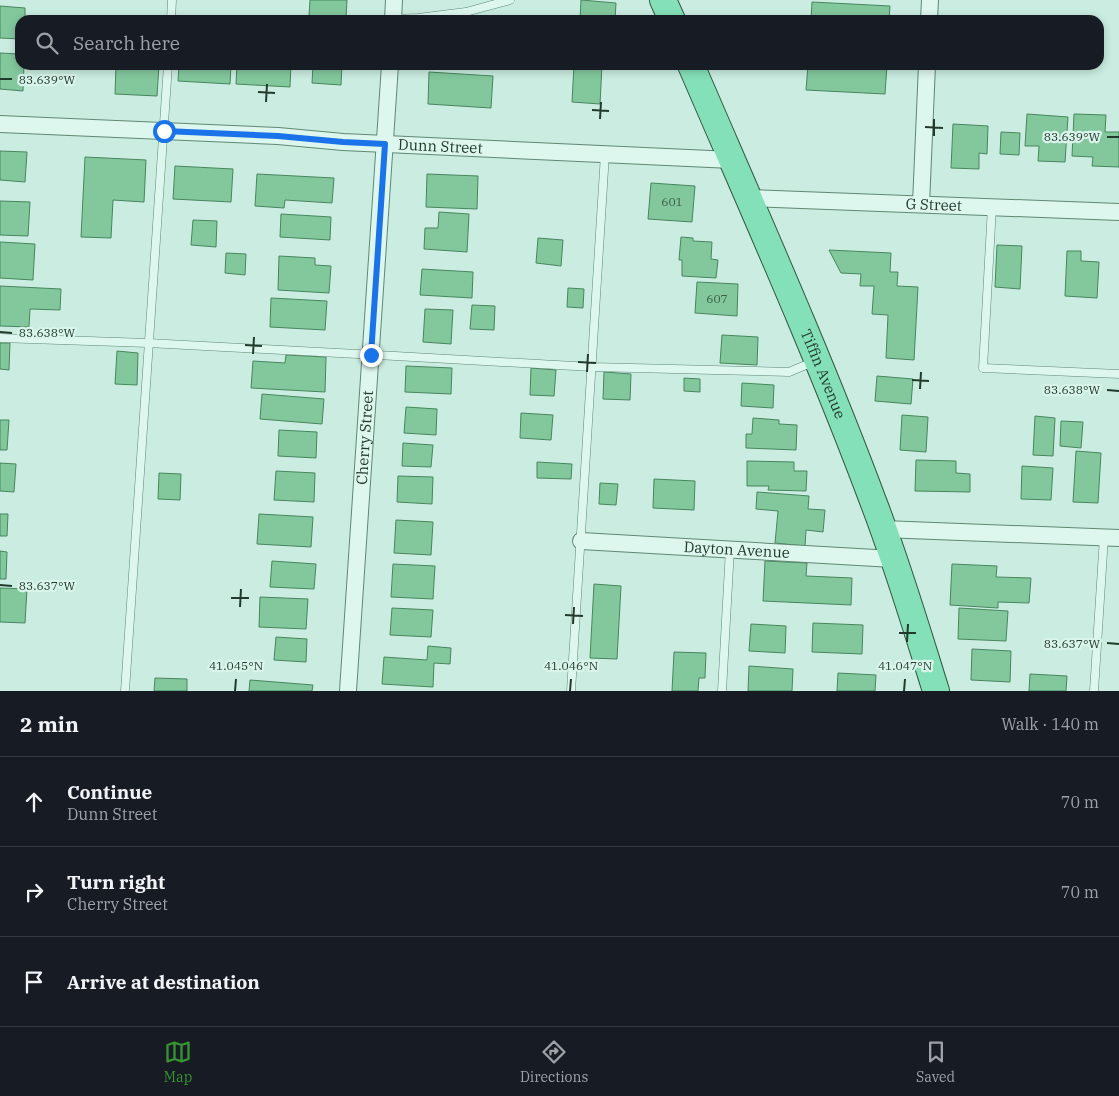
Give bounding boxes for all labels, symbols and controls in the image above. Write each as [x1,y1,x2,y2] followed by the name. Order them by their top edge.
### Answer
[15,15,1104,70] search box
[33,29,61,57] icon: search
[73,31,180,55] text: Search here
[19,72,76,87] text: 83.639°W
[153,120,176,143] route start
[1044,129,1101,144] text: 83.639°W
[398,135,483,157] street label: Dunn Street
[661,194,683,209] house number: 601
[905,194,962,215] street label: G Street
[706,291,728,306] house number: 607
[19,325,76,340] text: 83.638°W
[797,326,850,421] street label: Tiffin Avenue
[360,344,383,367] route end
[1044,382,1101,397] text: 83.638°W
[352,390,377,485] street label: Cherry Street
[683,537,790,562] street label: Dayton Avenue
[19,578,76,593] text: 83.637°W
[1044,636,1101,651] text: 83.637°W
[209,658,263,673] text: 41.045°N
[544,658,598,673] text: 41.046°N
[878,658,932,673] text: 41.047°N
[20,710,79,738] text: 2 min
[1001,714,1099,734] text: Walk · 140 m
[67,780,152,804] text: Continue
[20,788,48,816] icon: ahead
[1061,792,1099,812] text: 70 m
[67,804,157,824] text: Dunn Street
[67,870,165,894] text: Turn right
[20,878,48,906] icon: right
[1061,882,1099,902] text: 70 m
[67,894,168,914] text: Cherry Street
[20,968,48,996] icon: arrive
[67,970,260,994] text: Arrive at destination
[164,1038,192,1086] tab: Map
[520,1038,588,1086] tab: Directions
[916,1038,955,1086] tab: Saved

